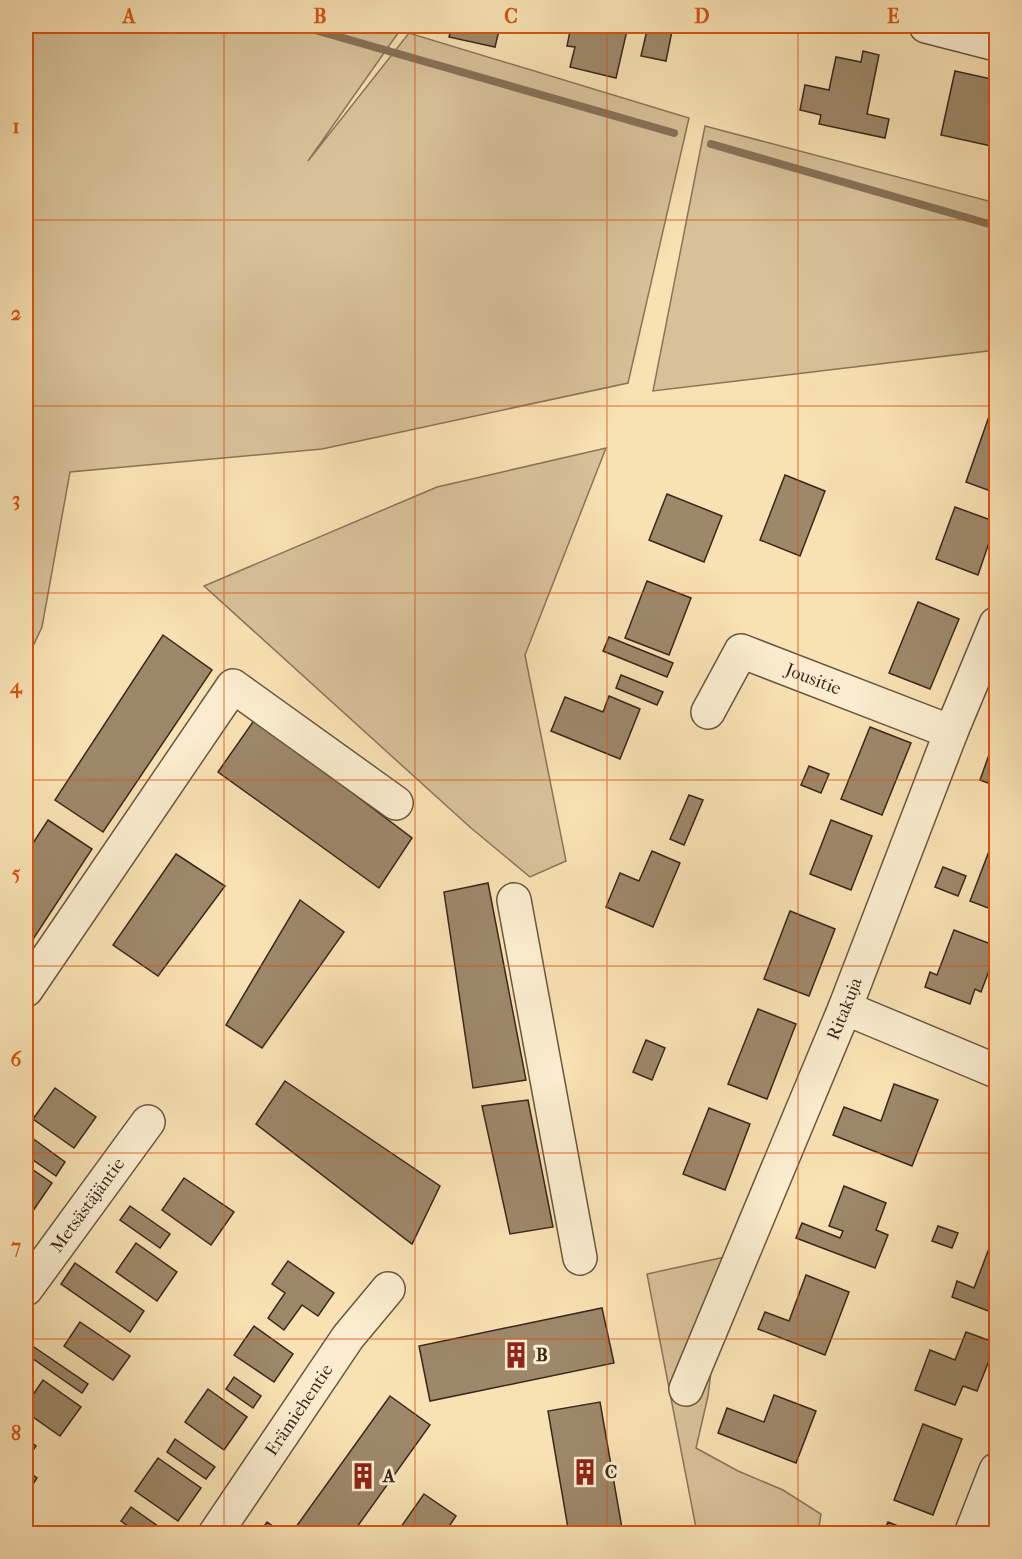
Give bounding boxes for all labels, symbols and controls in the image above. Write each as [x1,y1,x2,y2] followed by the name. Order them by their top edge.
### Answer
[121,5,137,28] text: A
[313,5,327,28] text: B
[504,5,518,28] text: C
[694,5,710,28] text: D
[887,5,899,28] text: E
[12,115,20,138] text: 1
[11,302,21,325] text: 2
[12,488,20,511] text: 3
[781,658,844,700] street label: Jousitie
[9,675,23,699] text: 4
[12,862,21,885] text: 5
[823,974,867,1043] street label: Ritakuja
[11,1048,23,1071] text: 6
[46,1154,129,1257] street label: Metsästäjäntie
[10,1235,21,1258] text: 7
[501,1340,531,1370] building icon: B
[536,1345,548,1366] place label: B
[261,1360,338,1460] street label: Erämiehentie
[11,1422,21,1445] text: 8
[570,1457,600,1487] building icon: C
[348,1461,378,1491] building icon: A
[605,1462,617,1483] place label: C
[382,1466,396,1487] place label: A

